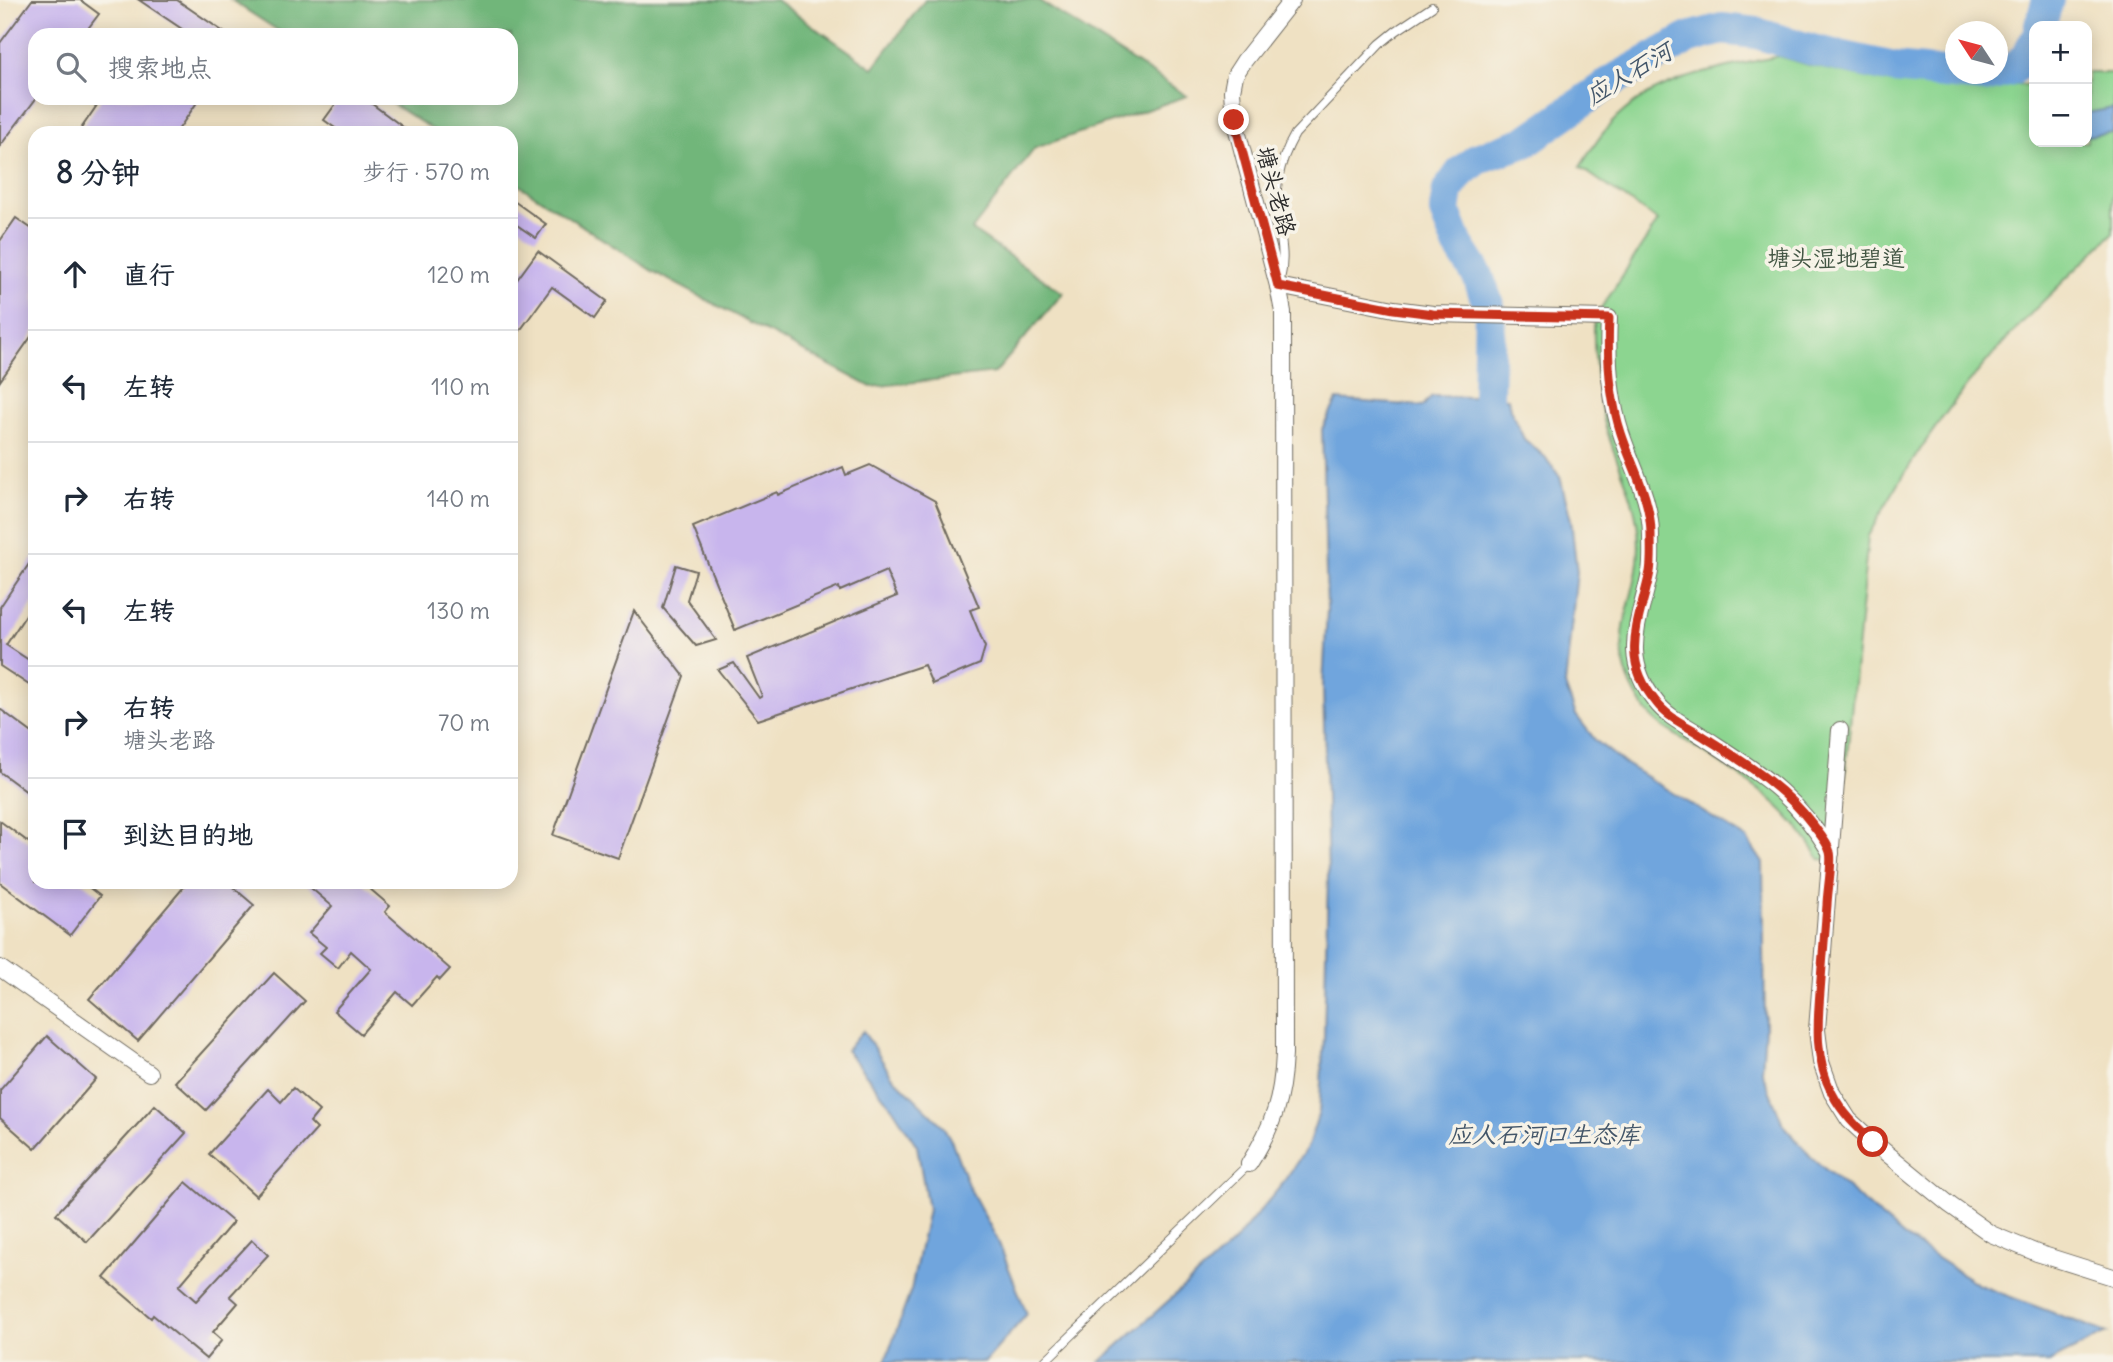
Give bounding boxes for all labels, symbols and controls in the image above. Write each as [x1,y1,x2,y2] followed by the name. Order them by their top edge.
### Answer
[1945,21,2008,84] north arrow
[2029,21,2092,147] map controls
[2029,21,2092,84] button: +
[28,28,518,105] search box
[1580,34,1681,111] water label: 应人石河
[52,48,90,86] icon: search
[108,51,212,84] text: 搜索地点
[2029,84,2092,147] button: −
[1218,104,1249,135] route end
[1251,143,1302,239] street label: 塘头老路
[56,153,140,191] text: 8 分钟
[363,157,490,186] text: 步行 · 570 m
[1767,243,1905,272] park label: 塘头湿地碧道
[56,255,94,293] icon: ahead
[123,258,175,291] text: 直行
[427,260,490,289] text: 120 m
[56,367,94,405] icon: left
[123,370,175,403] text: 左转
[431,372,490,401] text: 110 m
[56,479,94,517] icon: right
[123,482,175,515] text: 右转
[427,484,490,513] text: 140 m
[56,591,94,629] icon: left
[123,594,175,627] text: 左转
[427,596,490,625] text: 130 m
[123,691,175,724] text: 右转
[56,703,94,741] icon: right
[438,708,490,737] text: 70 m
[123,725,215,754] text: 塘头老路
[56,815,94,853] icon: arrive
[123,818,253,851] text: 到达目的地
[1448,1119,1642,1149] water label: 应人石河口生态库
[1857,1126,1888,1157] route start

